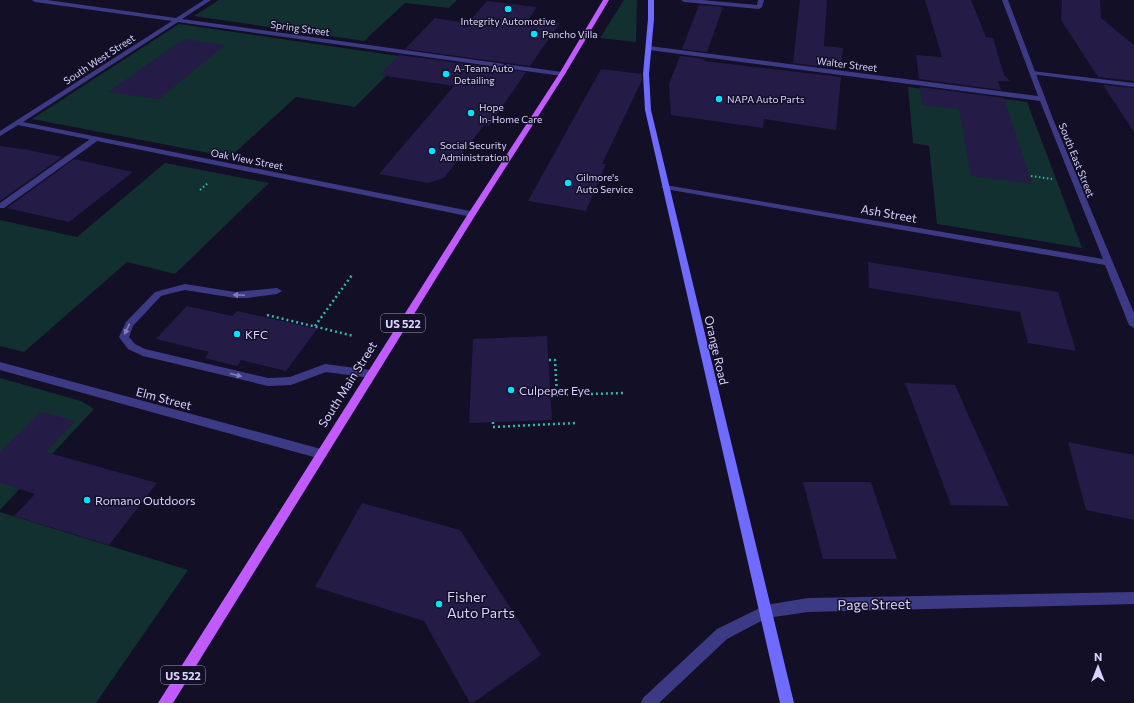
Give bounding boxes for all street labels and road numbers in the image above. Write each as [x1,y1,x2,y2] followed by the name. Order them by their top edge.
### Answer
[270,18,330,38] street label: Spring Street
[61,31,137,87] street label: South West Street
[816,54,878,74] street label: Walter Street
[1057,121,1097,199] street label: South East Street
[210,146,284,172] street label: Oak View Street
[860,201,918,225] street label: Ash Street
[381,314,425,332] road number: US 522
[702,314,732,386] street label: Orange Road
[315,338,379,430] street label: South Main Street
[135,384,193,412] street label: Elm Street
[837,595,911,613] street label: Page Street
[161,666,205,684] road number: US 522

